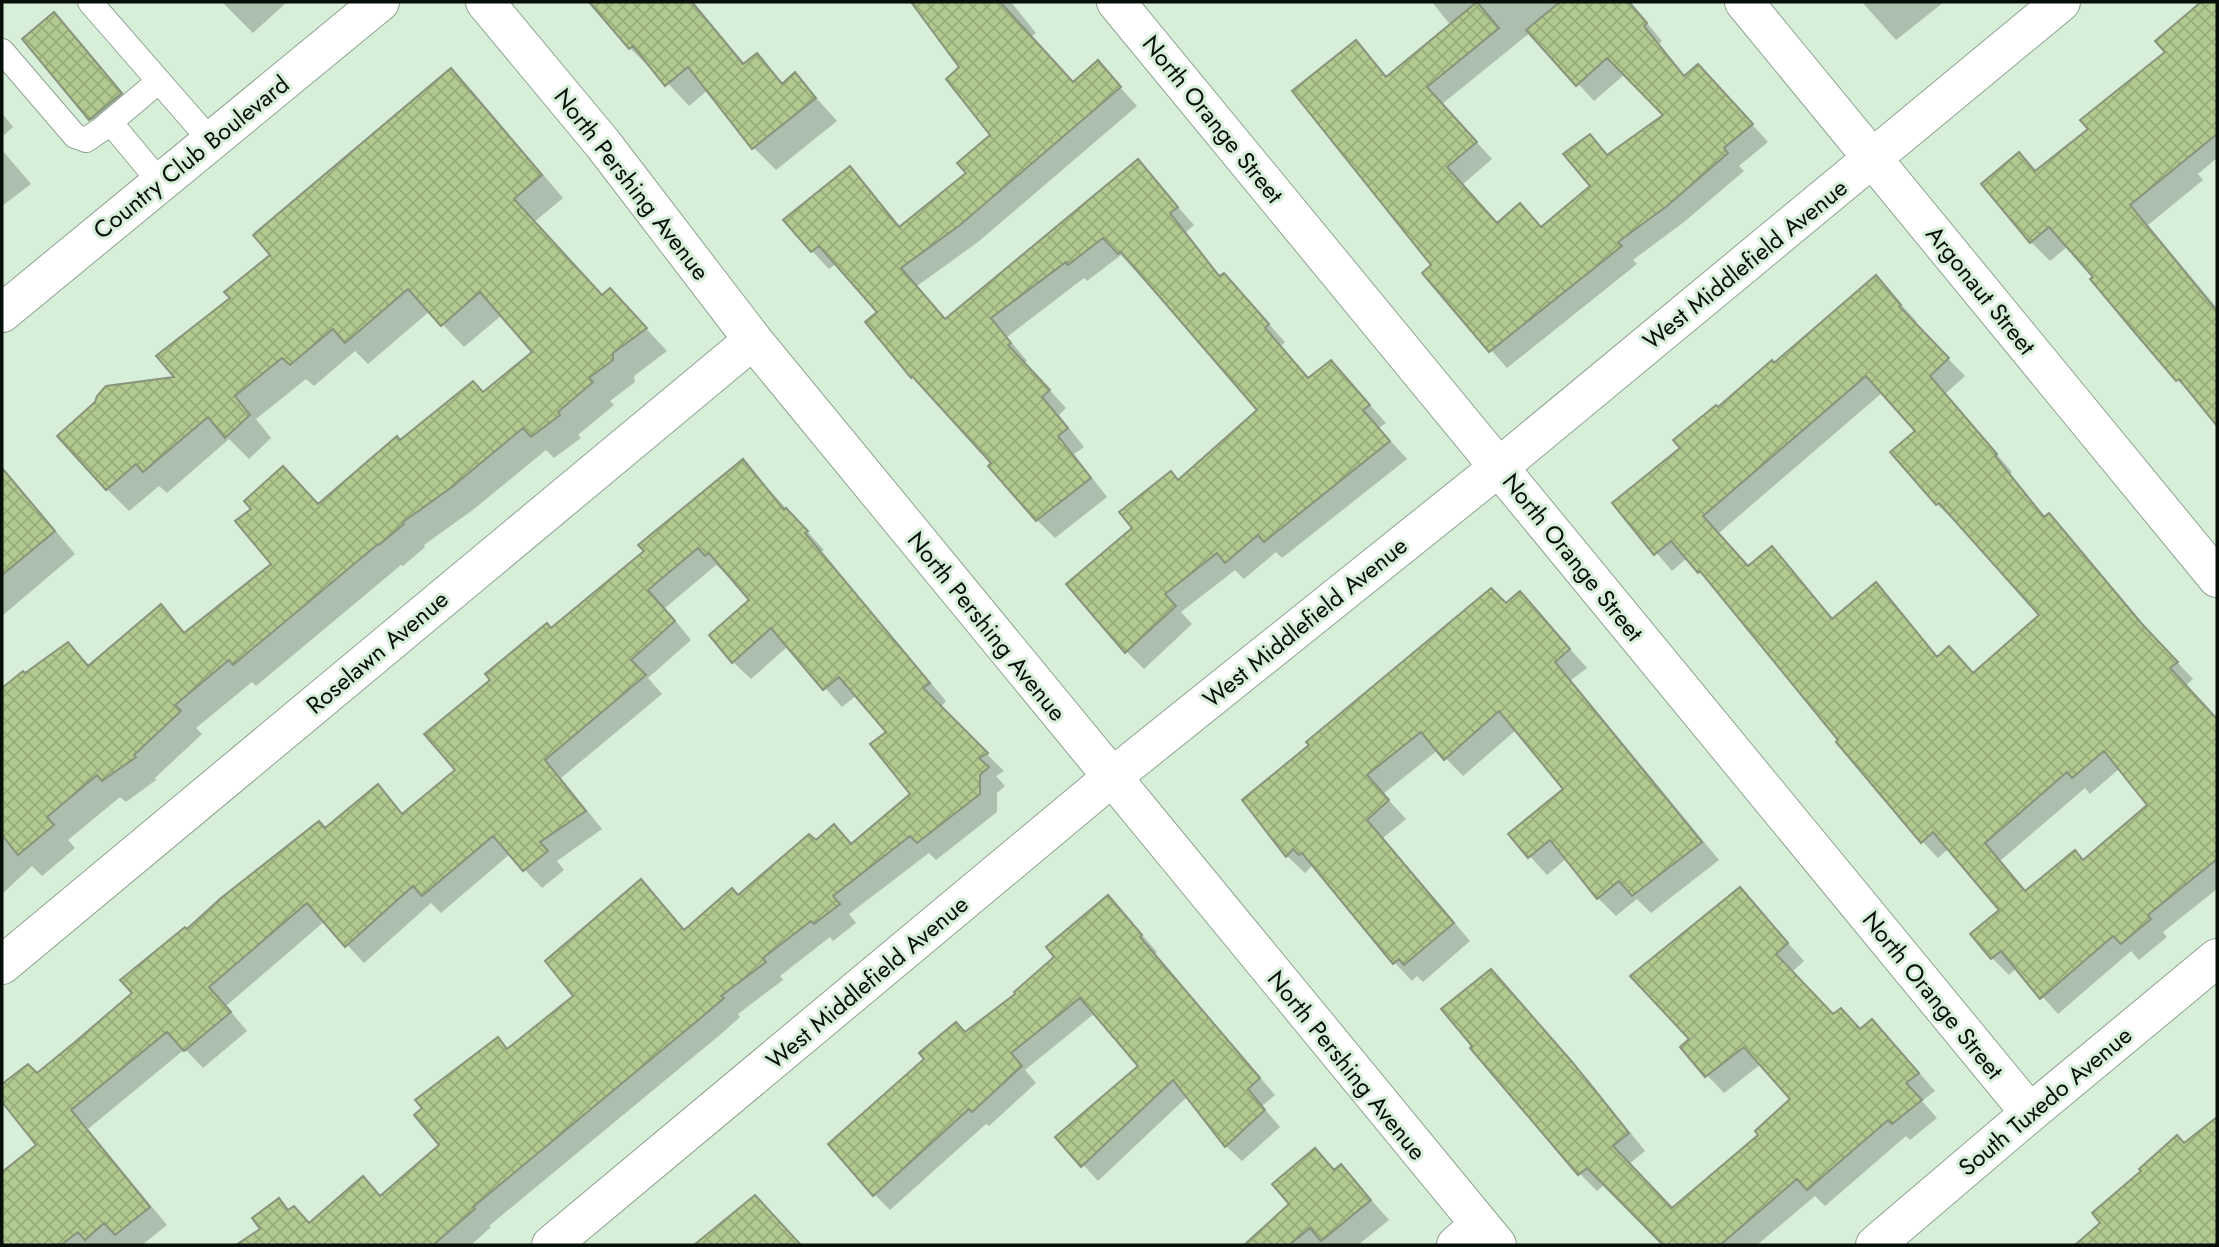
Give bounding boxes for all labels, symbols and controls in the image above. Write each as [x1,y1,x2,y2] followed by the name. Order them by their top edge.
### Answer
[1134,27,1292,211] street label: North Orange Street
[85,67,297,247] street label: Country Club Boulevard
[546,81,718,287] street label: North Pershing Avenue
[1635,170,1855,358] street label: West Middlefield Avenue
[1918,218,2044,362] street label: Argonaut Street
[1494,465,1652,649] street label: North Orange Street
[899,524,1075,728] street label: North Pershing Avenue
[1195,528,1415,716] street label: West Middlefield Avenue
[298,582,456,722] street label: Roselawn Avenue
[758,887,976,1077] street label: West Middlefield Avenue
[1854,903,2012,1087] street label: North Orange Street
[1259,963,1435,1167] street label: North Pershing Avenue
[1951,1018,2139,1184] street label: South Tuxedo Avenue

